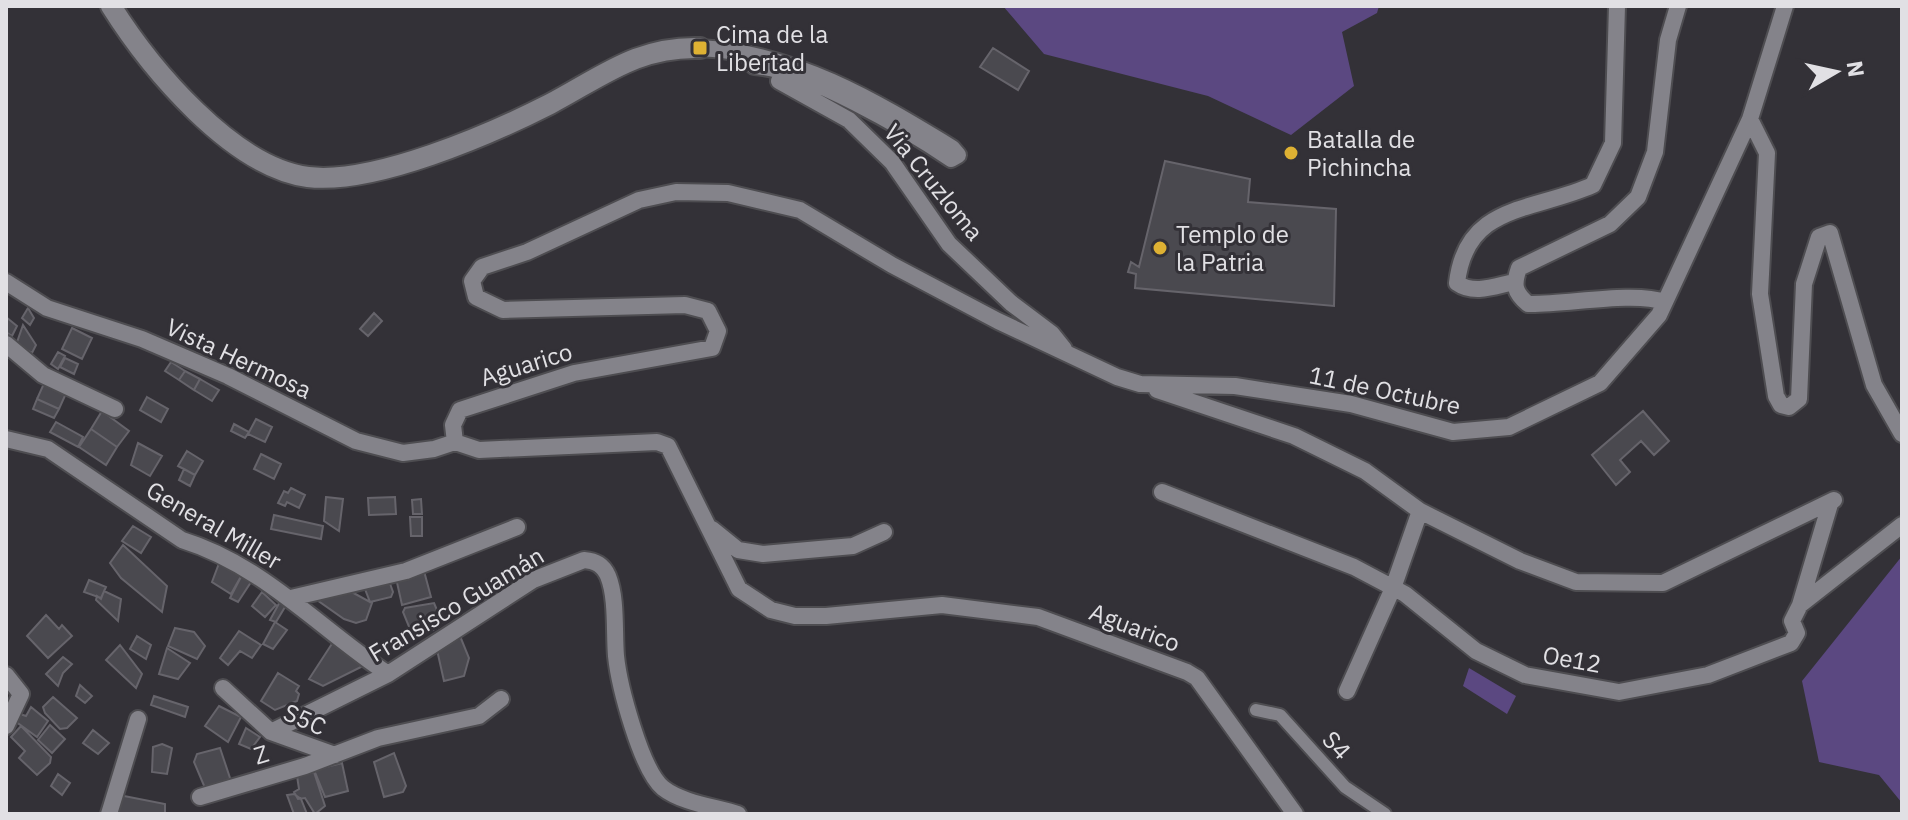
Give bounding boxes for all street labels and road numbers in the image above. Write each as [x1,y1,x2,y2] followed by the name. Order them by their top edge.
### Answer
[877,117,991,247] street label: Via Cruzloma
[161,310,317,406] street label: Vista Hermosa
[476,335,576,393] street label: Aguarico
[1306,358,1464,422] street label: 11 de Octubre
[141,473,287,577] street label: General Miller
[362,539,550,669] street label: Fransisco Guamán
[1085,595,1185,659] street label: Aguarico
[1540,638,1604,680] street label: Oe12
[279,696,331,742] street label: S5C
[1316,724,1358,766] street label: S4
[250,737,272,771] street label: Z

